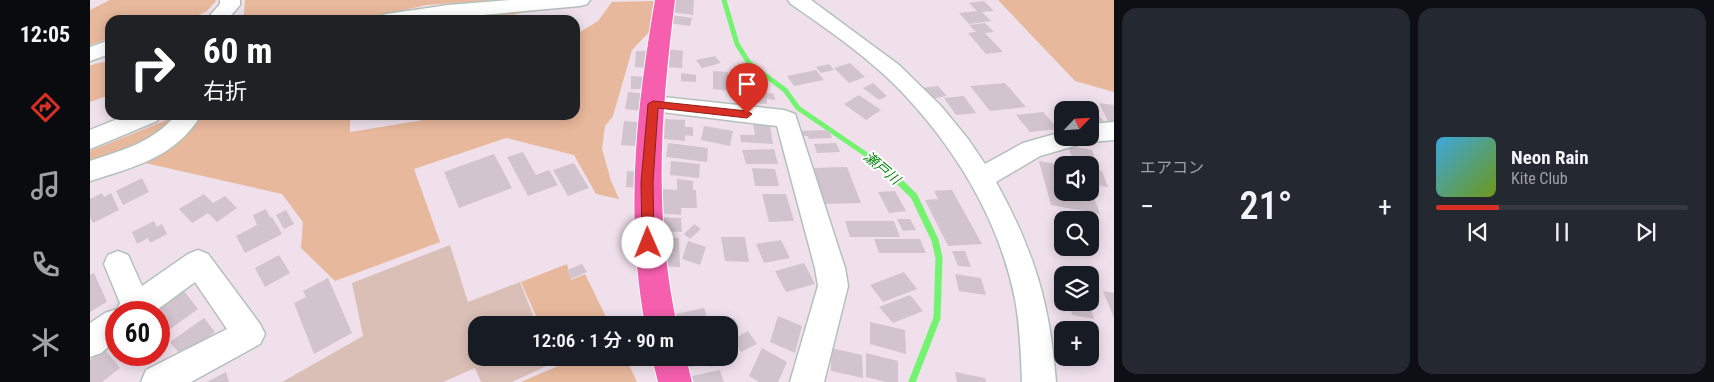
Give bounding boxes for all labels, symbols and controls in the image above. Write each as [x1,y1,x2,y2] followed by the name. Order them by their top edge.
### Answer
[20,22,70,47] text: 12:05
[203,31,272,72] text: 60 m
[120,35,185,100] icon: right
[726,63,768,114] pin
[733,70,761,98] icon: arrive
[203,79,247,104] text: 右折
[28,90,63,125] icon: directions
[1054,101,1099,146] north arrow
[1054,101,1099,366] map controls
[1511,146,1589,169] text: Neon Rain
[861,148,905,189] water label: 瀬戸川
[1054,156,1099,201] button: sound
[1140,158,1204,177] text: エアコン
[28,168,63,203] icon: music
[1511,169,1568,188] text: Kite Club
[1240,184,1292,228] text: 21°
[1140,190,1154,223] text: −
[1378,190,1392,223] text: +
[1054,211,1099,256] button: search
[621,216,673,268] position arrow
[1464,218,1492,246] icon: previous
[1548,218,1576,246] icon: pause
[1632,218,1660,246] icon: next
[28,247,63,282] icon: phone
[1054,266,1099,311] button: layers
[105,301,170,366] speed limit sign: 60
[1054,321,1099,366] button: +
[28,325,63,360] icon: climate
[532,329,674,352] text: 12:06 · 1 分 · 90 m

